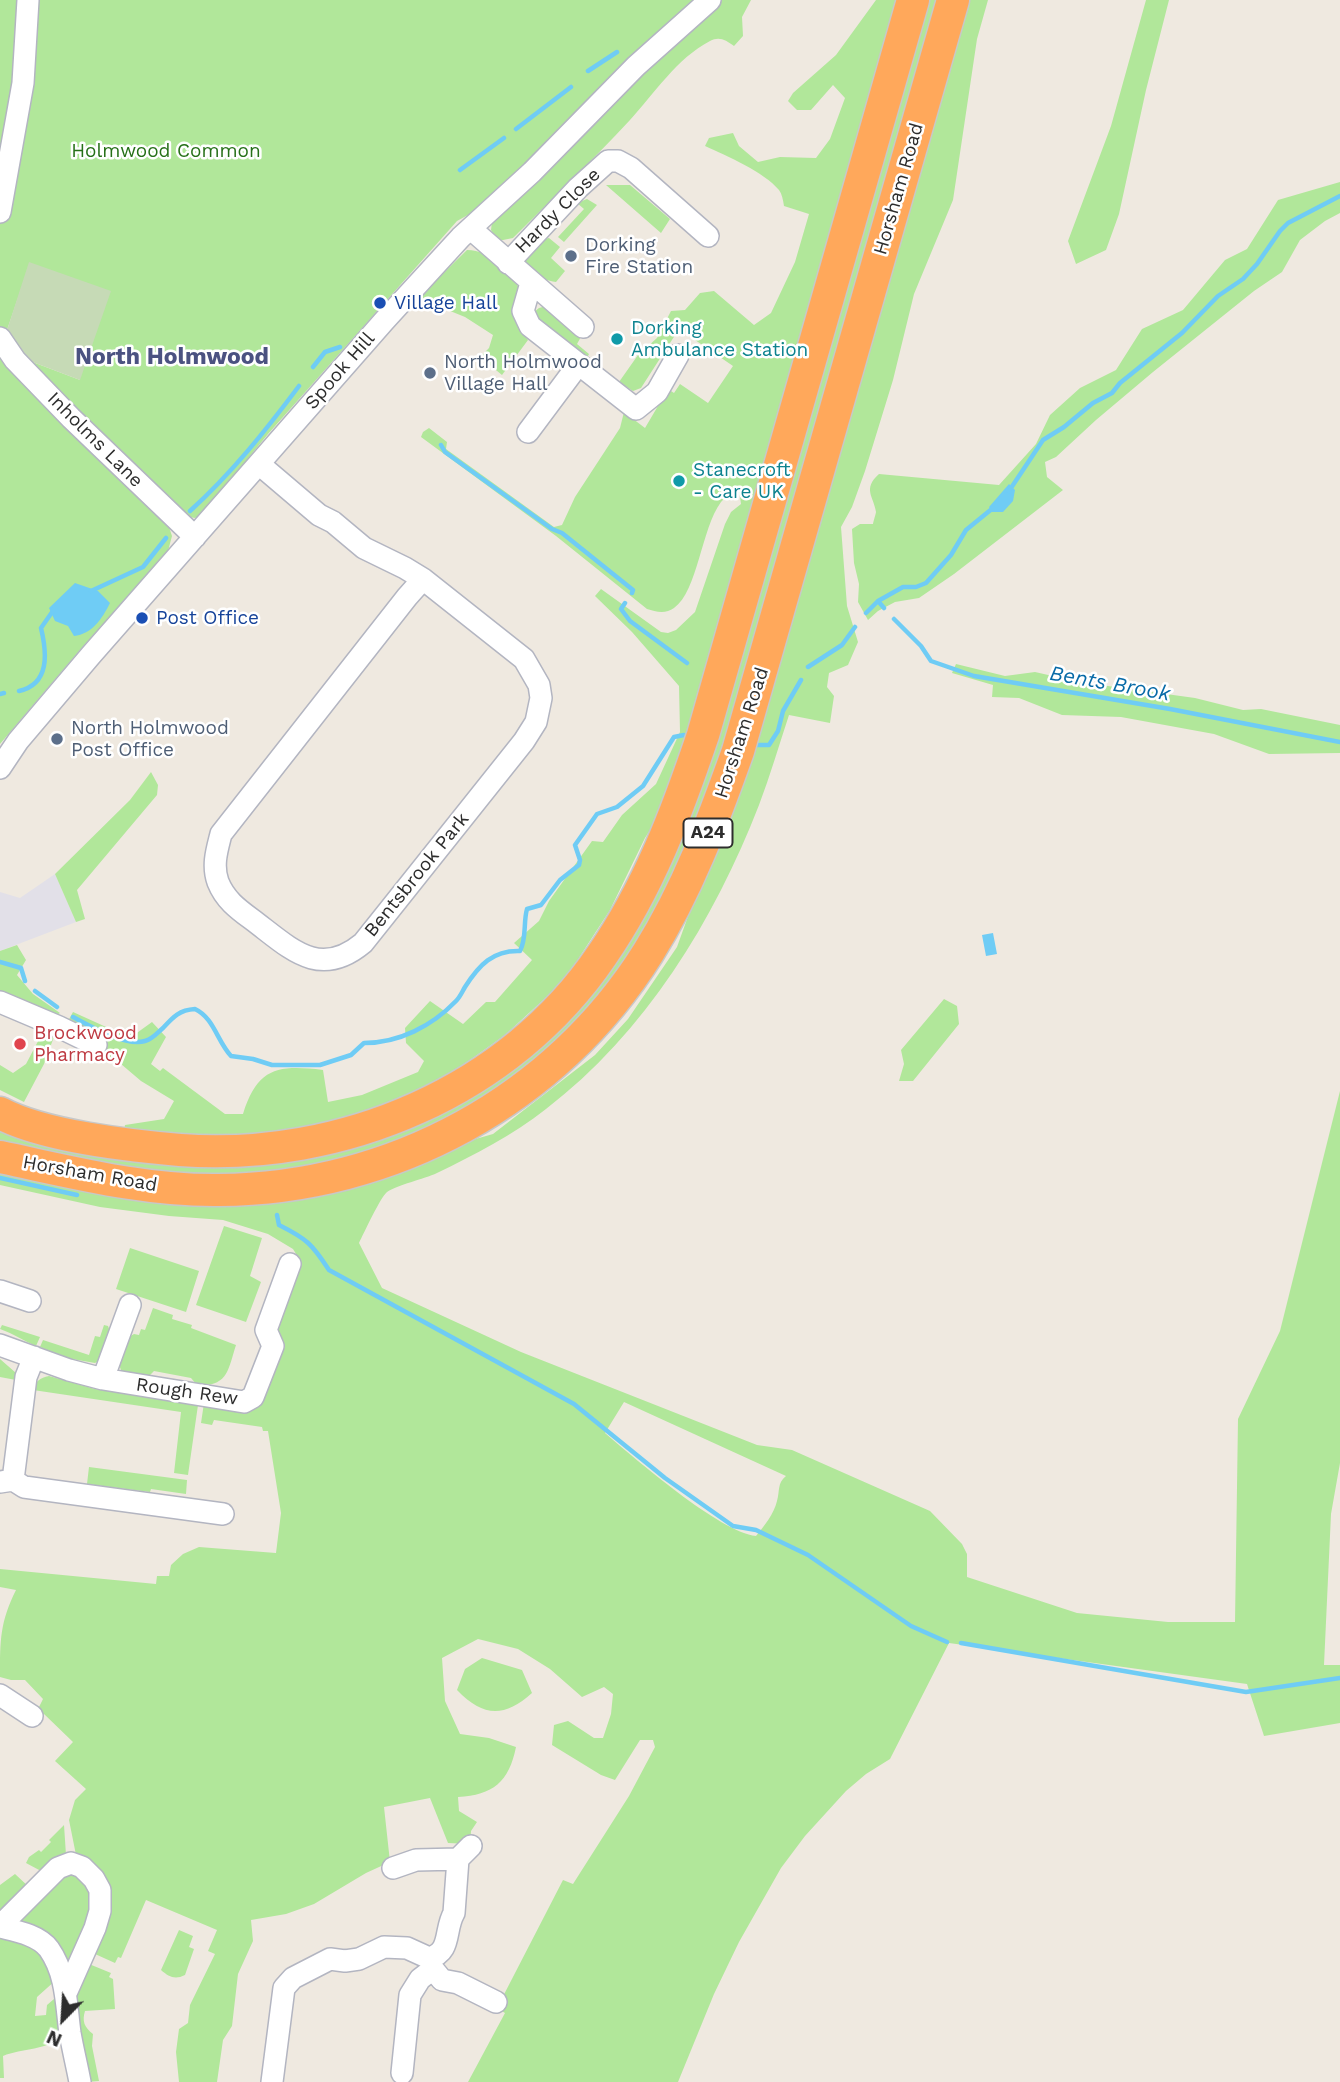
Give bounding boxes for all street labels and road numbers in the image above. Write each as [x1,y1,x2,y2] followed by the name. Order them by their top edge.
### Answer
[869,120,929,258] street label: Horsham Road
[511,164,605,258] street label: Hardy Close
[300,328,380,414] street label: Spook Hill
[42,387,148,493] street label: Inholms Lane
[710,665,774,801] street label: Horsham Road
[360,808,474,942] street label: Bentsbrook Park
[684,818,732,848] road number: A24
[21,1151,159,1197] street label: Horsham Road
[135,1374,239,1410] street label: Rough Rew

